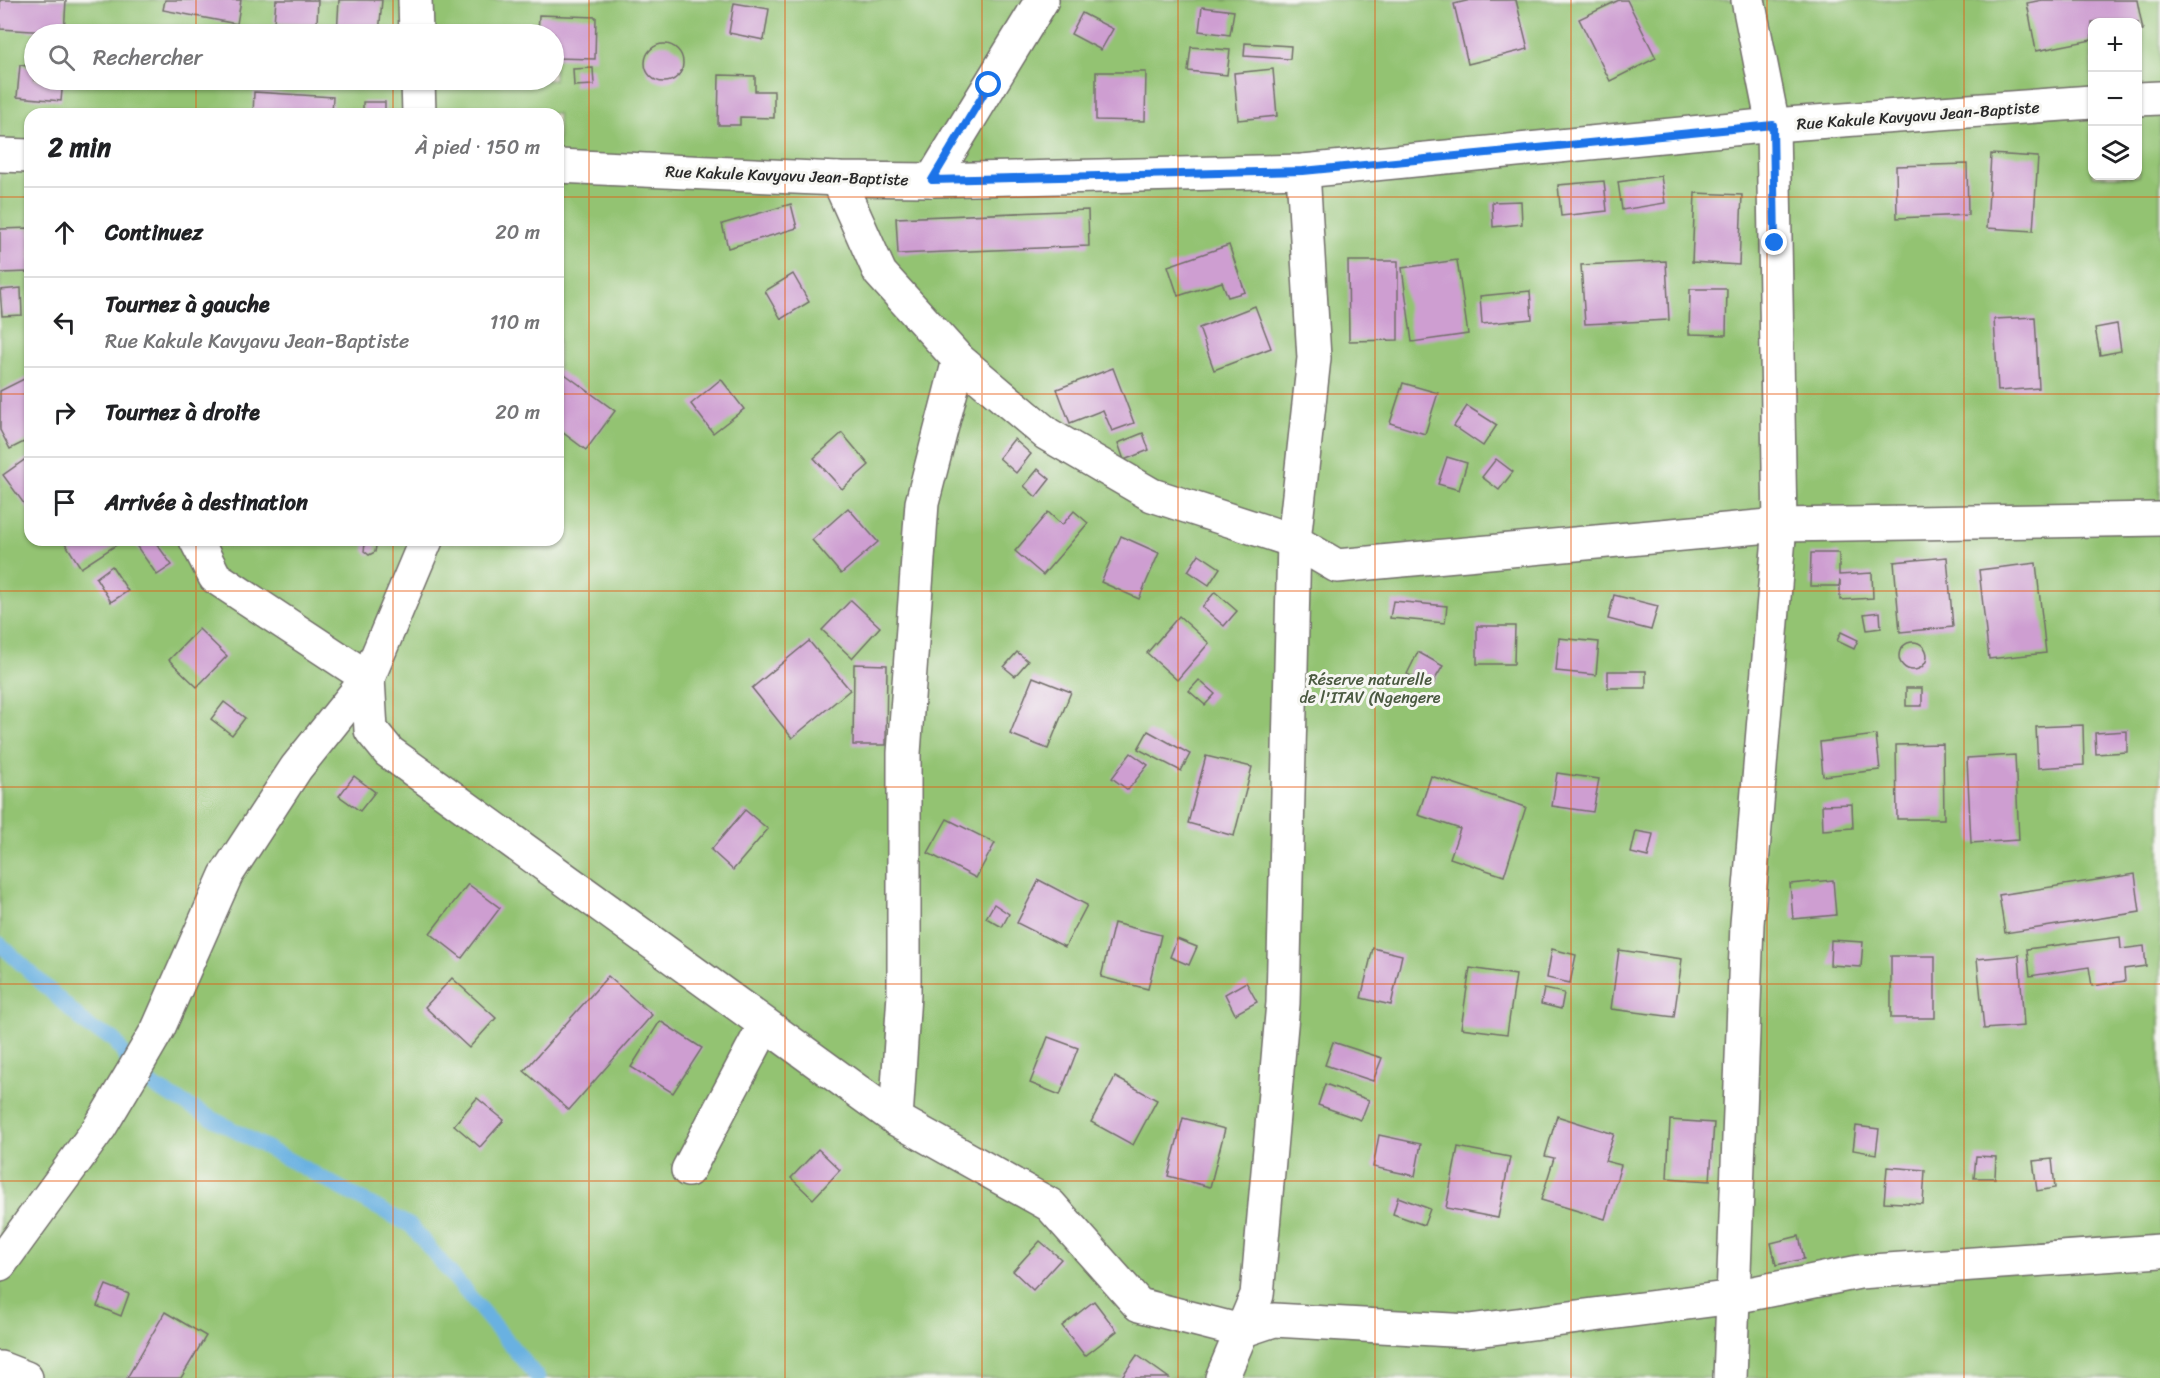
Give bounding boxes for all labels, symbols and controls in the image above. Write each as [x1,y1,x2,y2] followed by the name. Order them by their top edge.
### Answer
[2088,18,2142,180] map controls
[2088,18,2142,72] button: +
[24,24,564,90] search box
[93,38,203,77] text: Rechercher
[45,41,78,74] icon: search
[975,71,1001,97] route start
[2088,72,2142,126] button: −
[1796,93,2040,138] street label: Rue Kakule Kavyavu Jean-Baptiste
[48,124,111,170] text: 2 min
[2088,126,2142,180] button: layers
[415,130,540,165] text: À pied · 150 m
[665,157,909,194] street label: Rue Kakule Kavyavu Jean-Baptiste
[105,213,203,252] text: Continuez
[495,215,540,250] text: 20 m
[48,216,81,249] icon: ahead
[1761,229,1787,255] route end
[105,285,270,324] text: Tournez à gauche
[490,305,540,340] text: 110 m
[48,306,81,339] icon: left
[105,324,409,359] text: Rue Kakule Kavyavu Jean-Baptiste
[105,393,260,432] text: Tournez à droite
[495,395,540,430] text: 20 m
[48,396,81,429] icon: right
[105,483,308,522] text: Arrivée à destination
[48,486,81,519] icon: arrive
[1299,665,1441,712] park label: Réserve naturelle de l'ITAV (Ngengere

